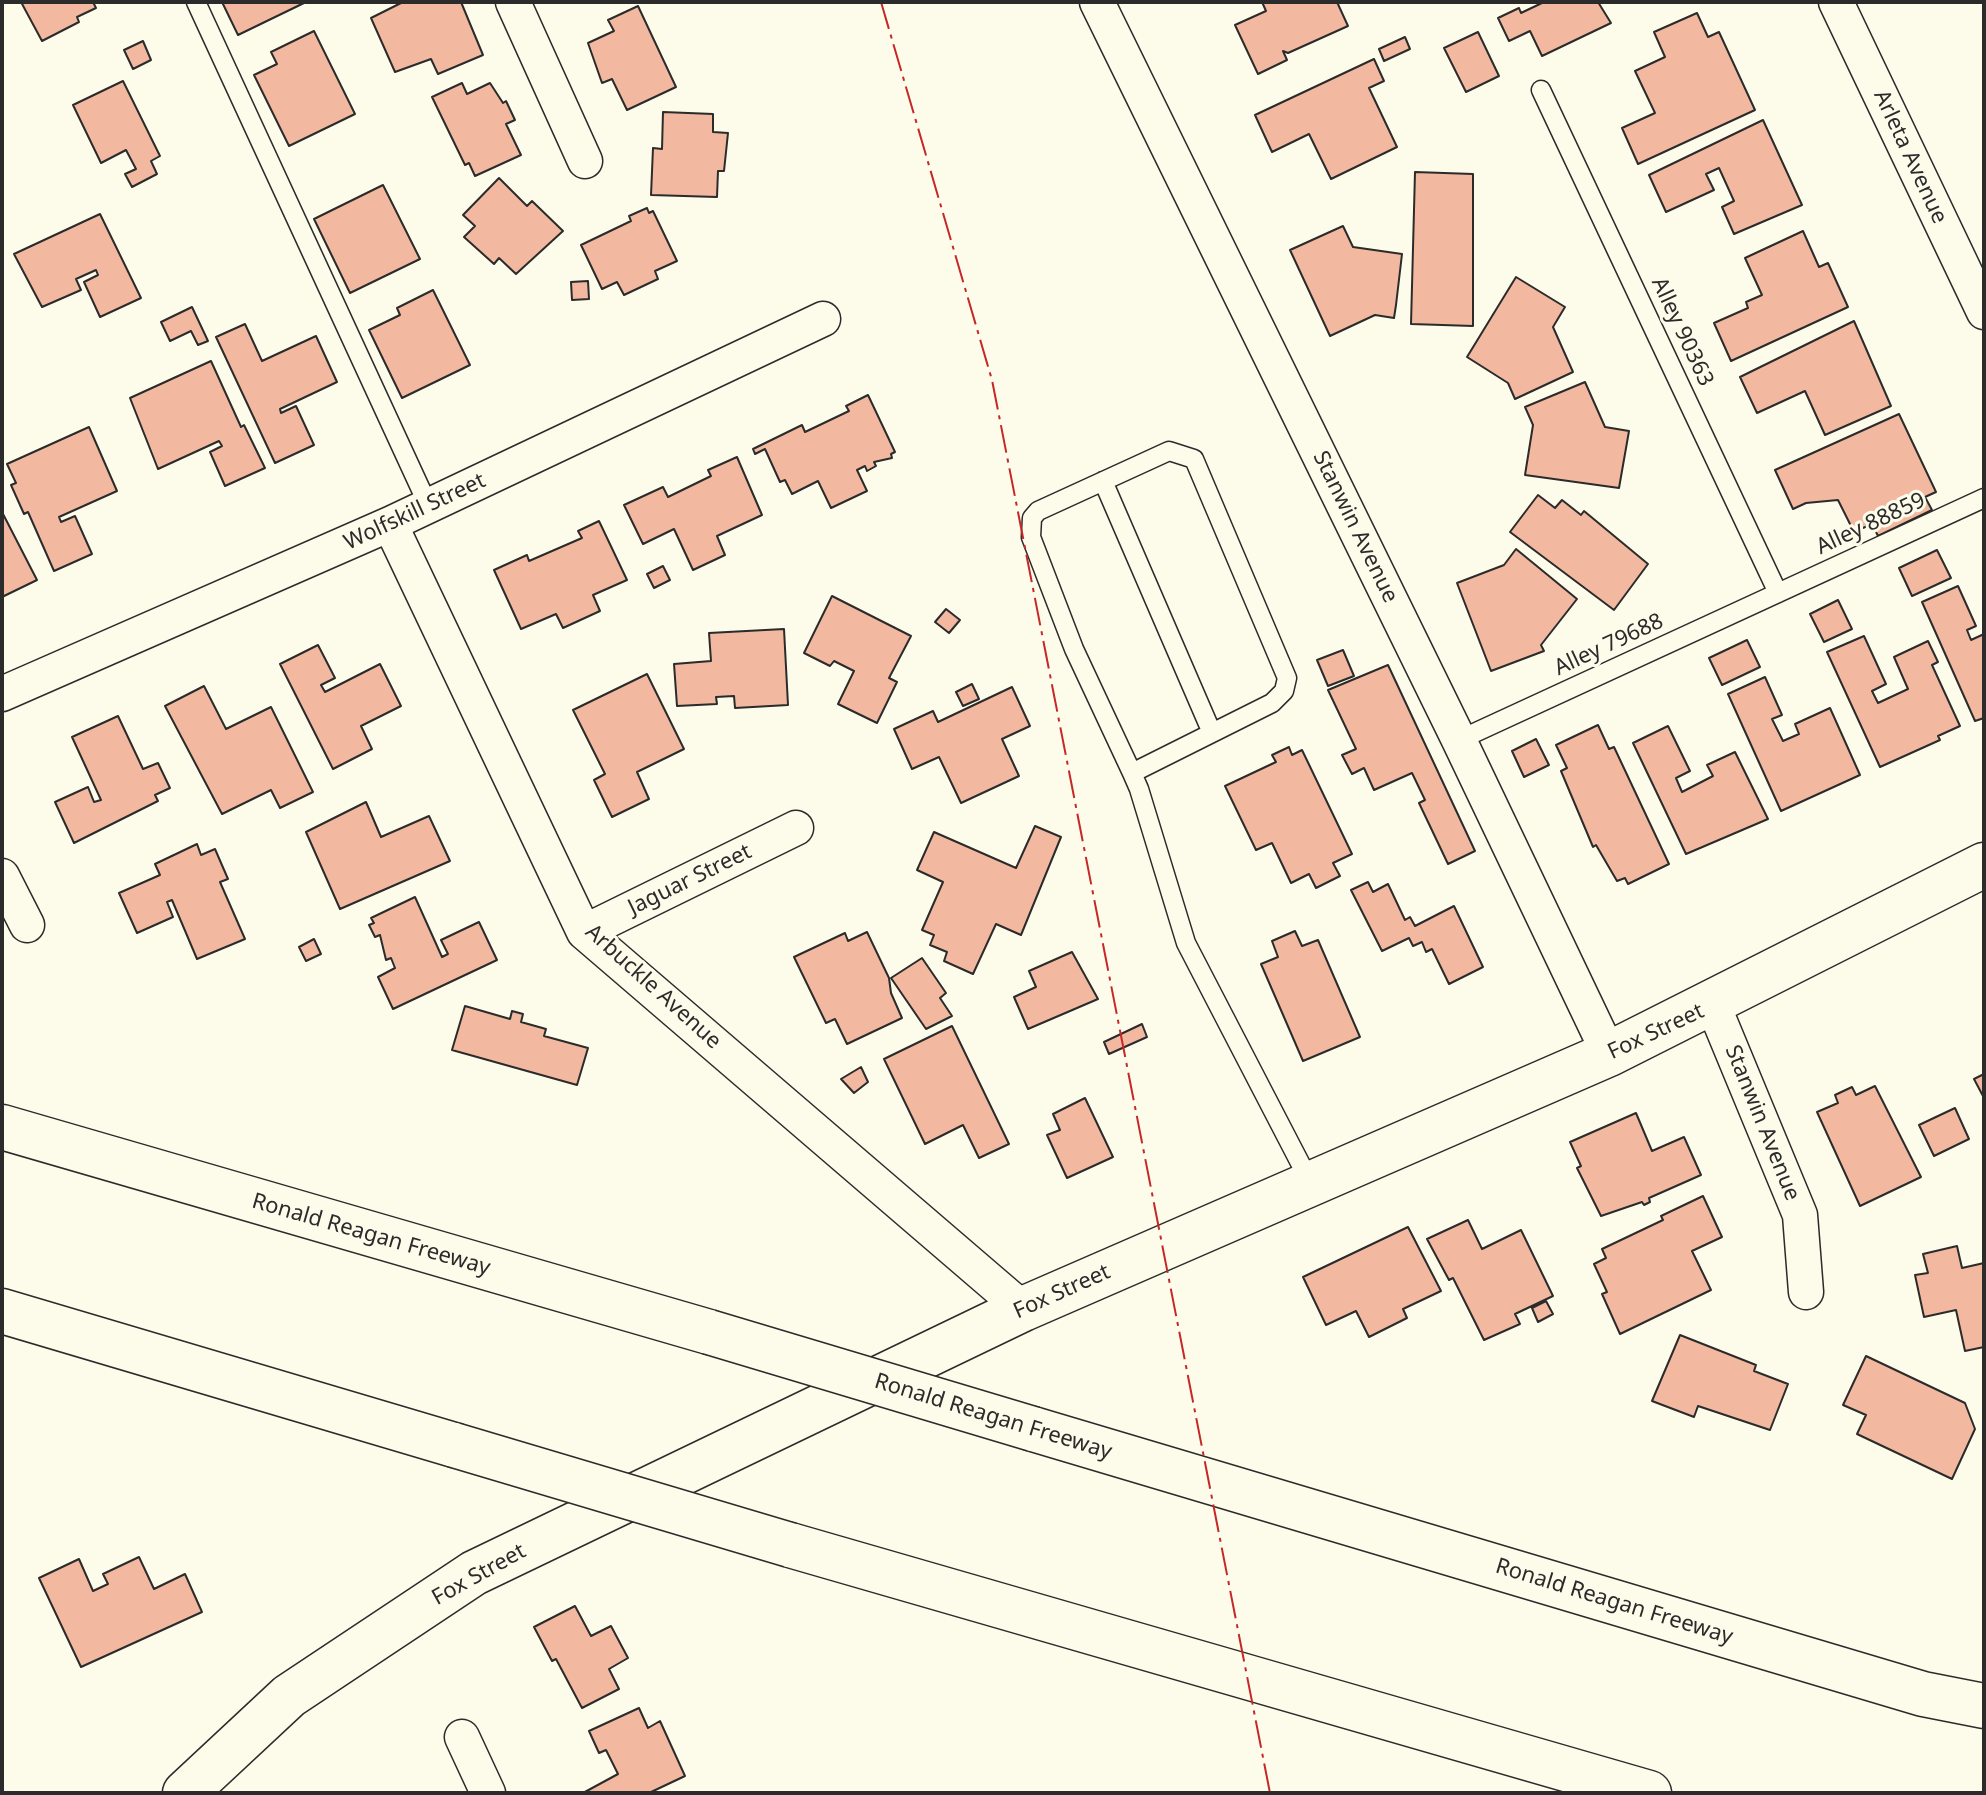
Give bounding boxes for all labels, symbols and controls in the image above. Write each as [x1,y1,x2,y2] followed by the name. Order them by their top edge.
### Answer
[1868,86,1952,228] street label: Arleta Avenue
[1645,273,1719,391] street label: Alley 90363
[1307,447,1403,607] street label: Stanwin Avenue
[340,468,490,556] street label: Wolfskill Street
[1812,487,1930,561] street label: Alley 88859
[1550,608,1668,682] street label: Alley 79688
[624,839,756,921] street label: Jaguar Street
[580,919,726,1055] street label: Arbuckle Avenue
[1604,998,1708,1066] street label: Fox Street
[1719,1041,1805,1205] street label: Stanwin Avenue
[249,1188,493,1282] street label: Ronald Reagan Freeway
[1010,1259,1114,1325] street label: Fox Street
[871,1368,1115,1466] street label: Ronald Reagan Freeway
[428,1538,530,1612] street label: Fox Street
[1492,1553,1736,1651] street label: Ronald Reagan Freeway

